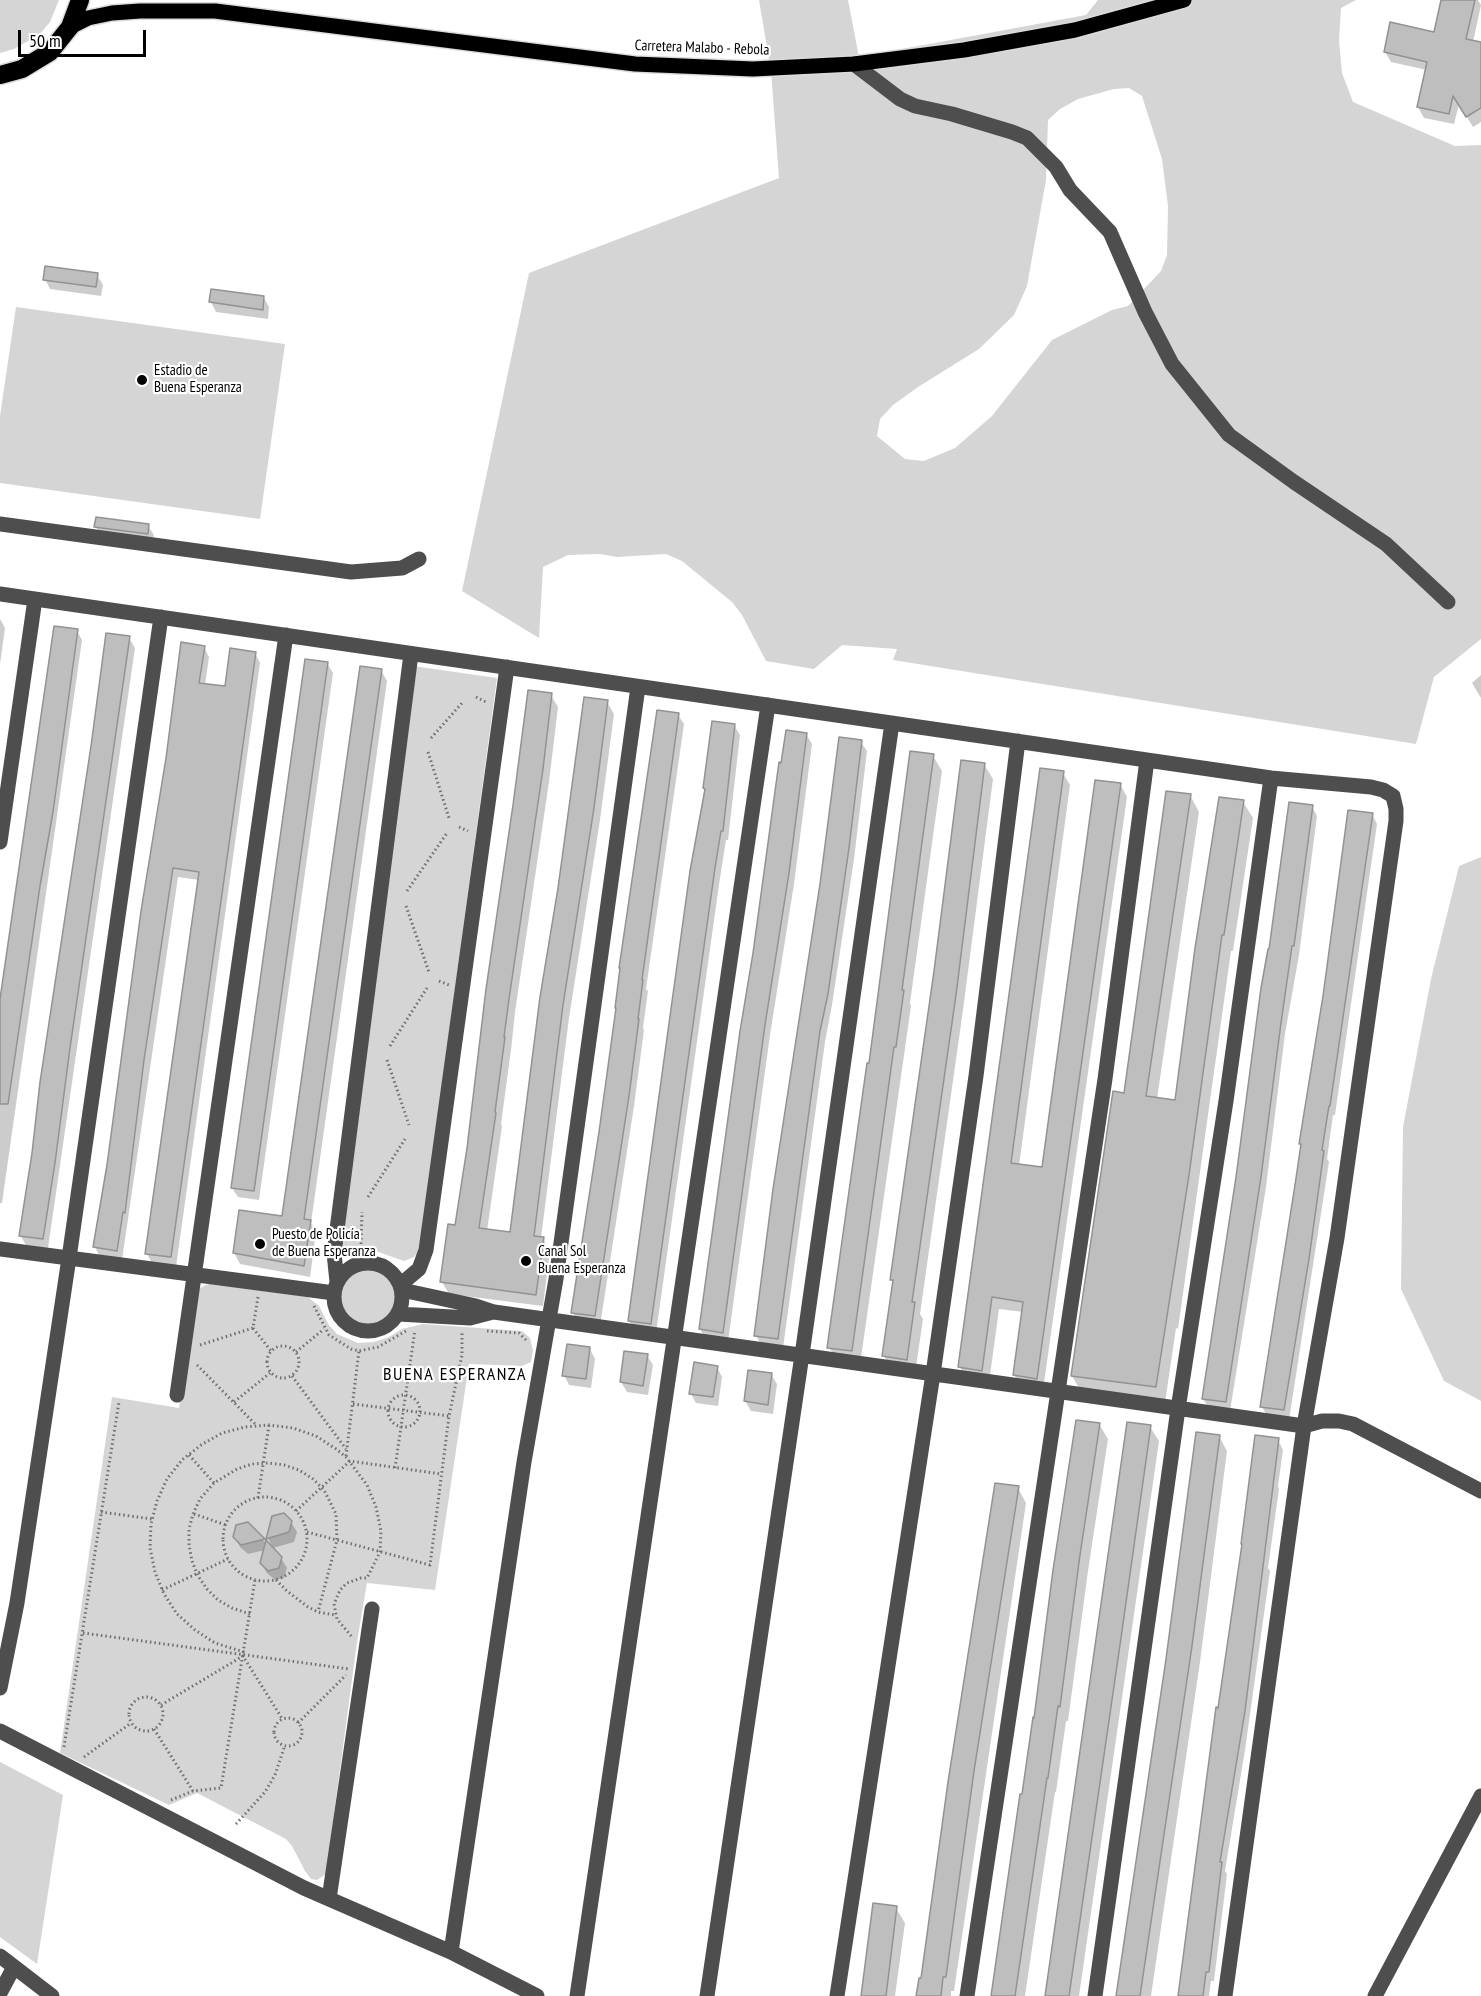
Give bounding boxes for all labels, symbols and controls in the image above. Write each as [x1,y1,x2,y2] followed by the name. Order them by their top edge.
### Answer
[21,18,148,56] scale bar
[29,29,61,52] text: 50 m
[634,37,770,59] street label: Carretera Malabo - Rebola
[154,362,242,397] place label: Estadio de Buena Esperanza
[135,373,149,387] marker: Estadio de Buena Esperanza
[272,1226,376,1261] place label: Puesto de Policía de Buena Esperanza
[253,1237,267,1251] marker: Puesto de Policía de Buena Esperanza
[538,1243,626,1278] place label: Canal Sol Buena Esperanza
[519,1254,533,1268] marker: Canal Sol Buena Esperanza
[383,1364,527,1386] district label: BUENA ESPERANZA

